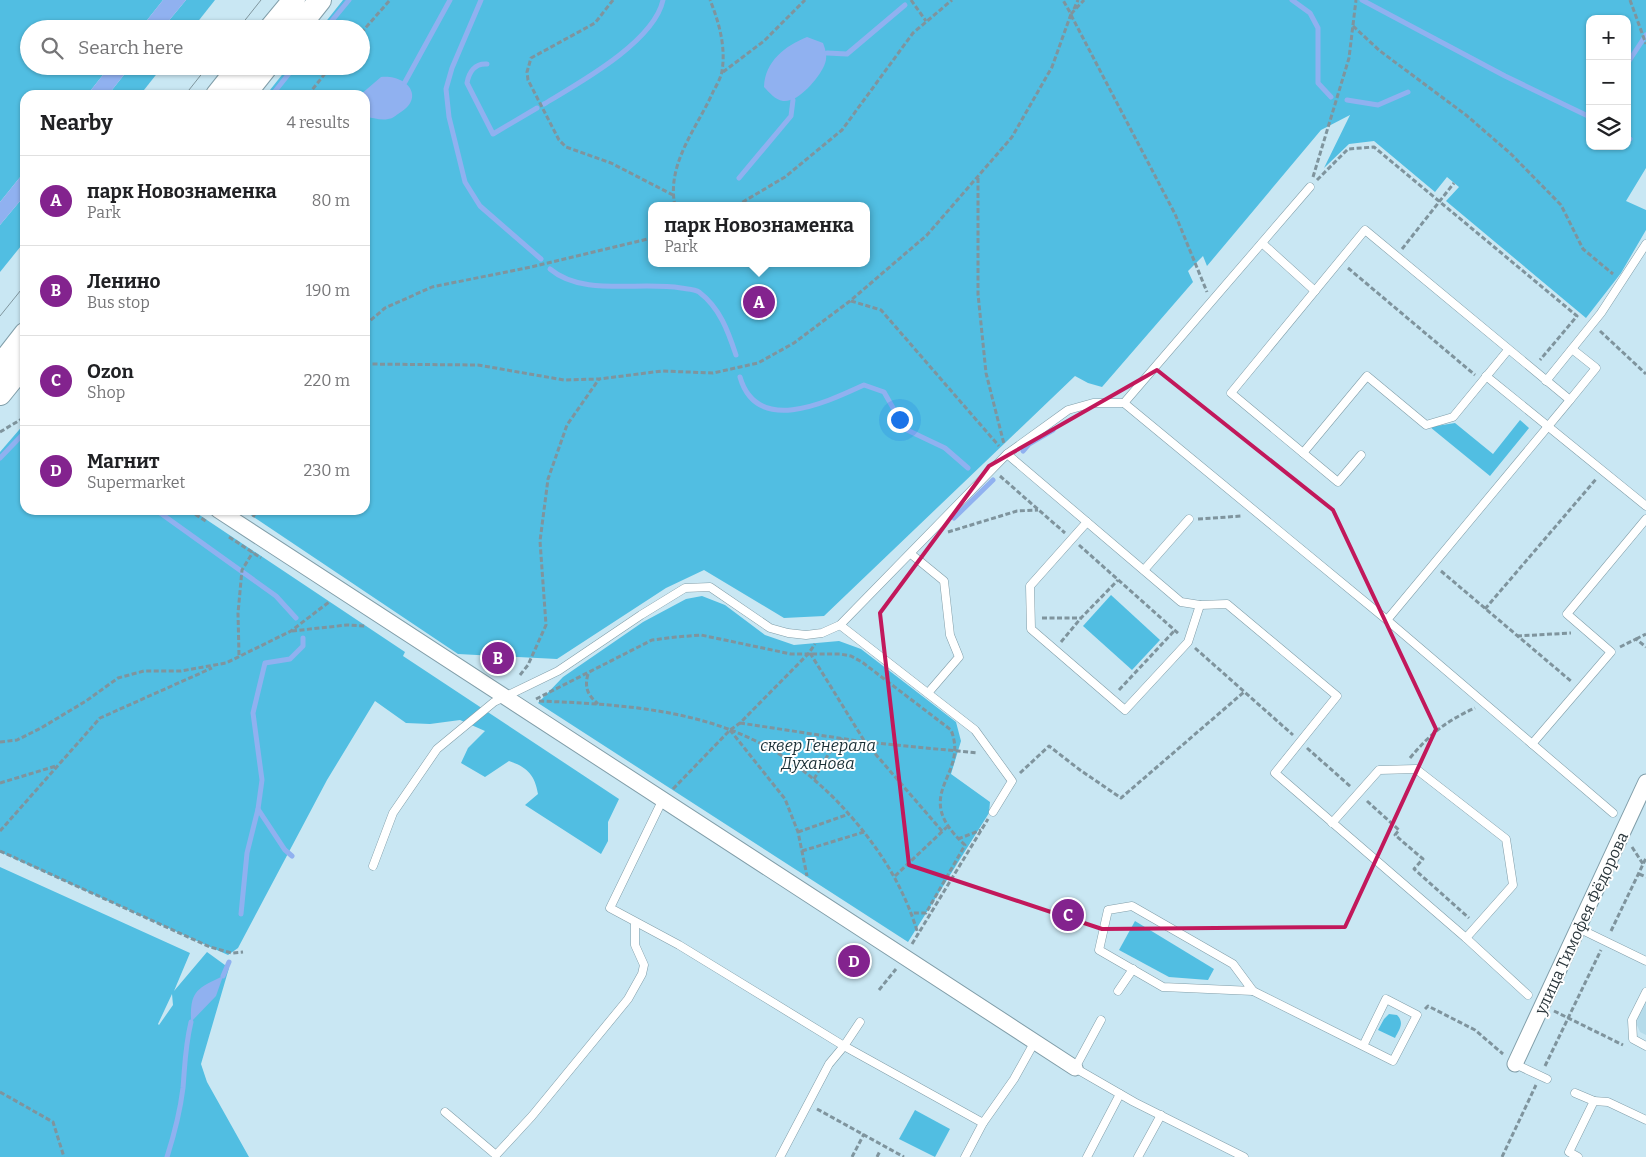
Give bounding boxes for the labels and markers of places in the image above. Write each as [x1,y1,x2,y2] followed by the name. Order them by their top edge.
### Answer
[743,283,775,321] pin: A
[482,639,514,677] pin: B
[1052,896,1084,934] pin: C
[838,942,870,980] pin: D

